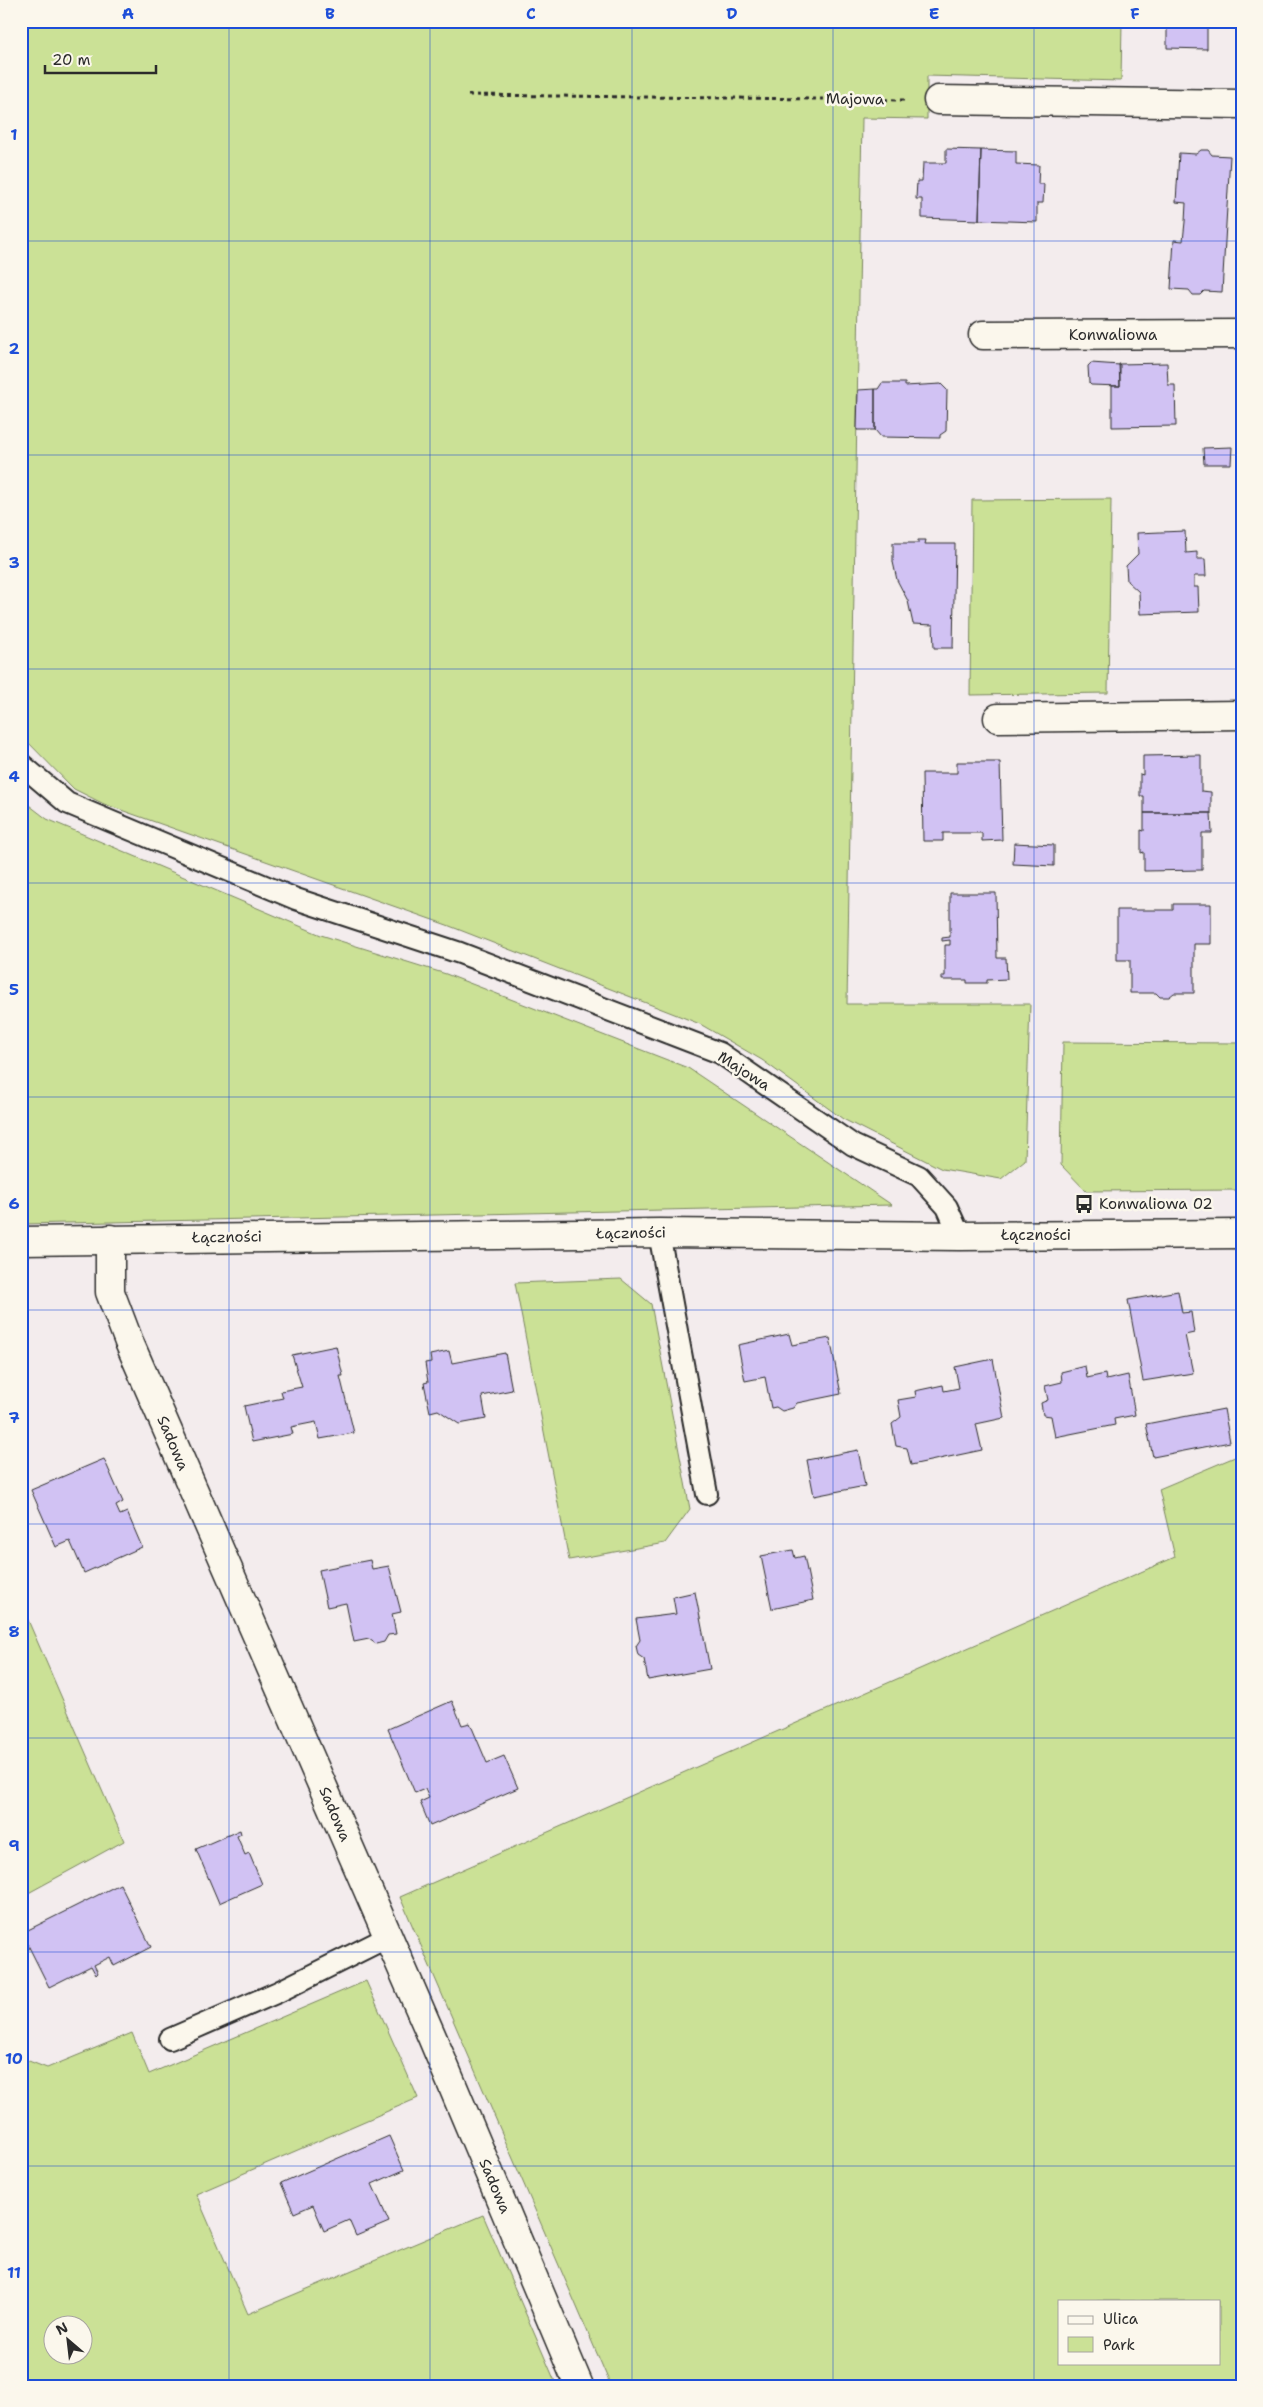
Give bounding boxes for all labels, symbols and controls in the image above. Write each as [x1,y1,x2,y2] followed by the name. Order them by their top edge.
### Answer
[122,3,134,24] text: A
[325,3,335,24] text: B
[526,3,536,24] text: C
[726,3,738,24] text: D
[929,3,939,24] text: E
[1130,3,1140,24] text: F
[45,42,156,74] scale bar
[52,50,91,70] text: 20 m
[826,88,885,110] street label: Majowa
[10,124,18,145] text: 1
[1069,325,1158,345] street label: Konwaliowa
[8,338,20,359] text: 2
[8,552,20,573] text: 3
[8,766,20,787] text: 4
[9,979,19,1000] text: 5
[714,1047,775,1096] street label: Majowa
[8,1193,20,1214] text: 6
[1073,1193,1095,1215] bus stop icon: Konwaliowa 02
[1099,1194,1213,1214] place label: Konwaliowa 02
[595,1222,666,1244] street label: Łączności
[1000,1225,1071,1245] street label: Łączności
[191,1226,262,1248] street label: Łączności
[8,1407,20,1428] text: 7
[153,1413,194,1474] street label: Sadowa
[8,1621,20,1642] text: 8
[315,1784,356,1845] street label: Sadowa
[8,1835,20,1856] text: 9
[5,2048,23,2069] text: 10
[475,2156,516,2217] street label: Sadowa
[7,2262,21,2283] text: 11
[1058,2300,1220,2364] legend
[1103,2309,1139,2329] text: Ulica
[42,2314,92,2364] north arrow
[53,2318,71,2339] text: N
[1103,2335,1135,2355] text: Park

